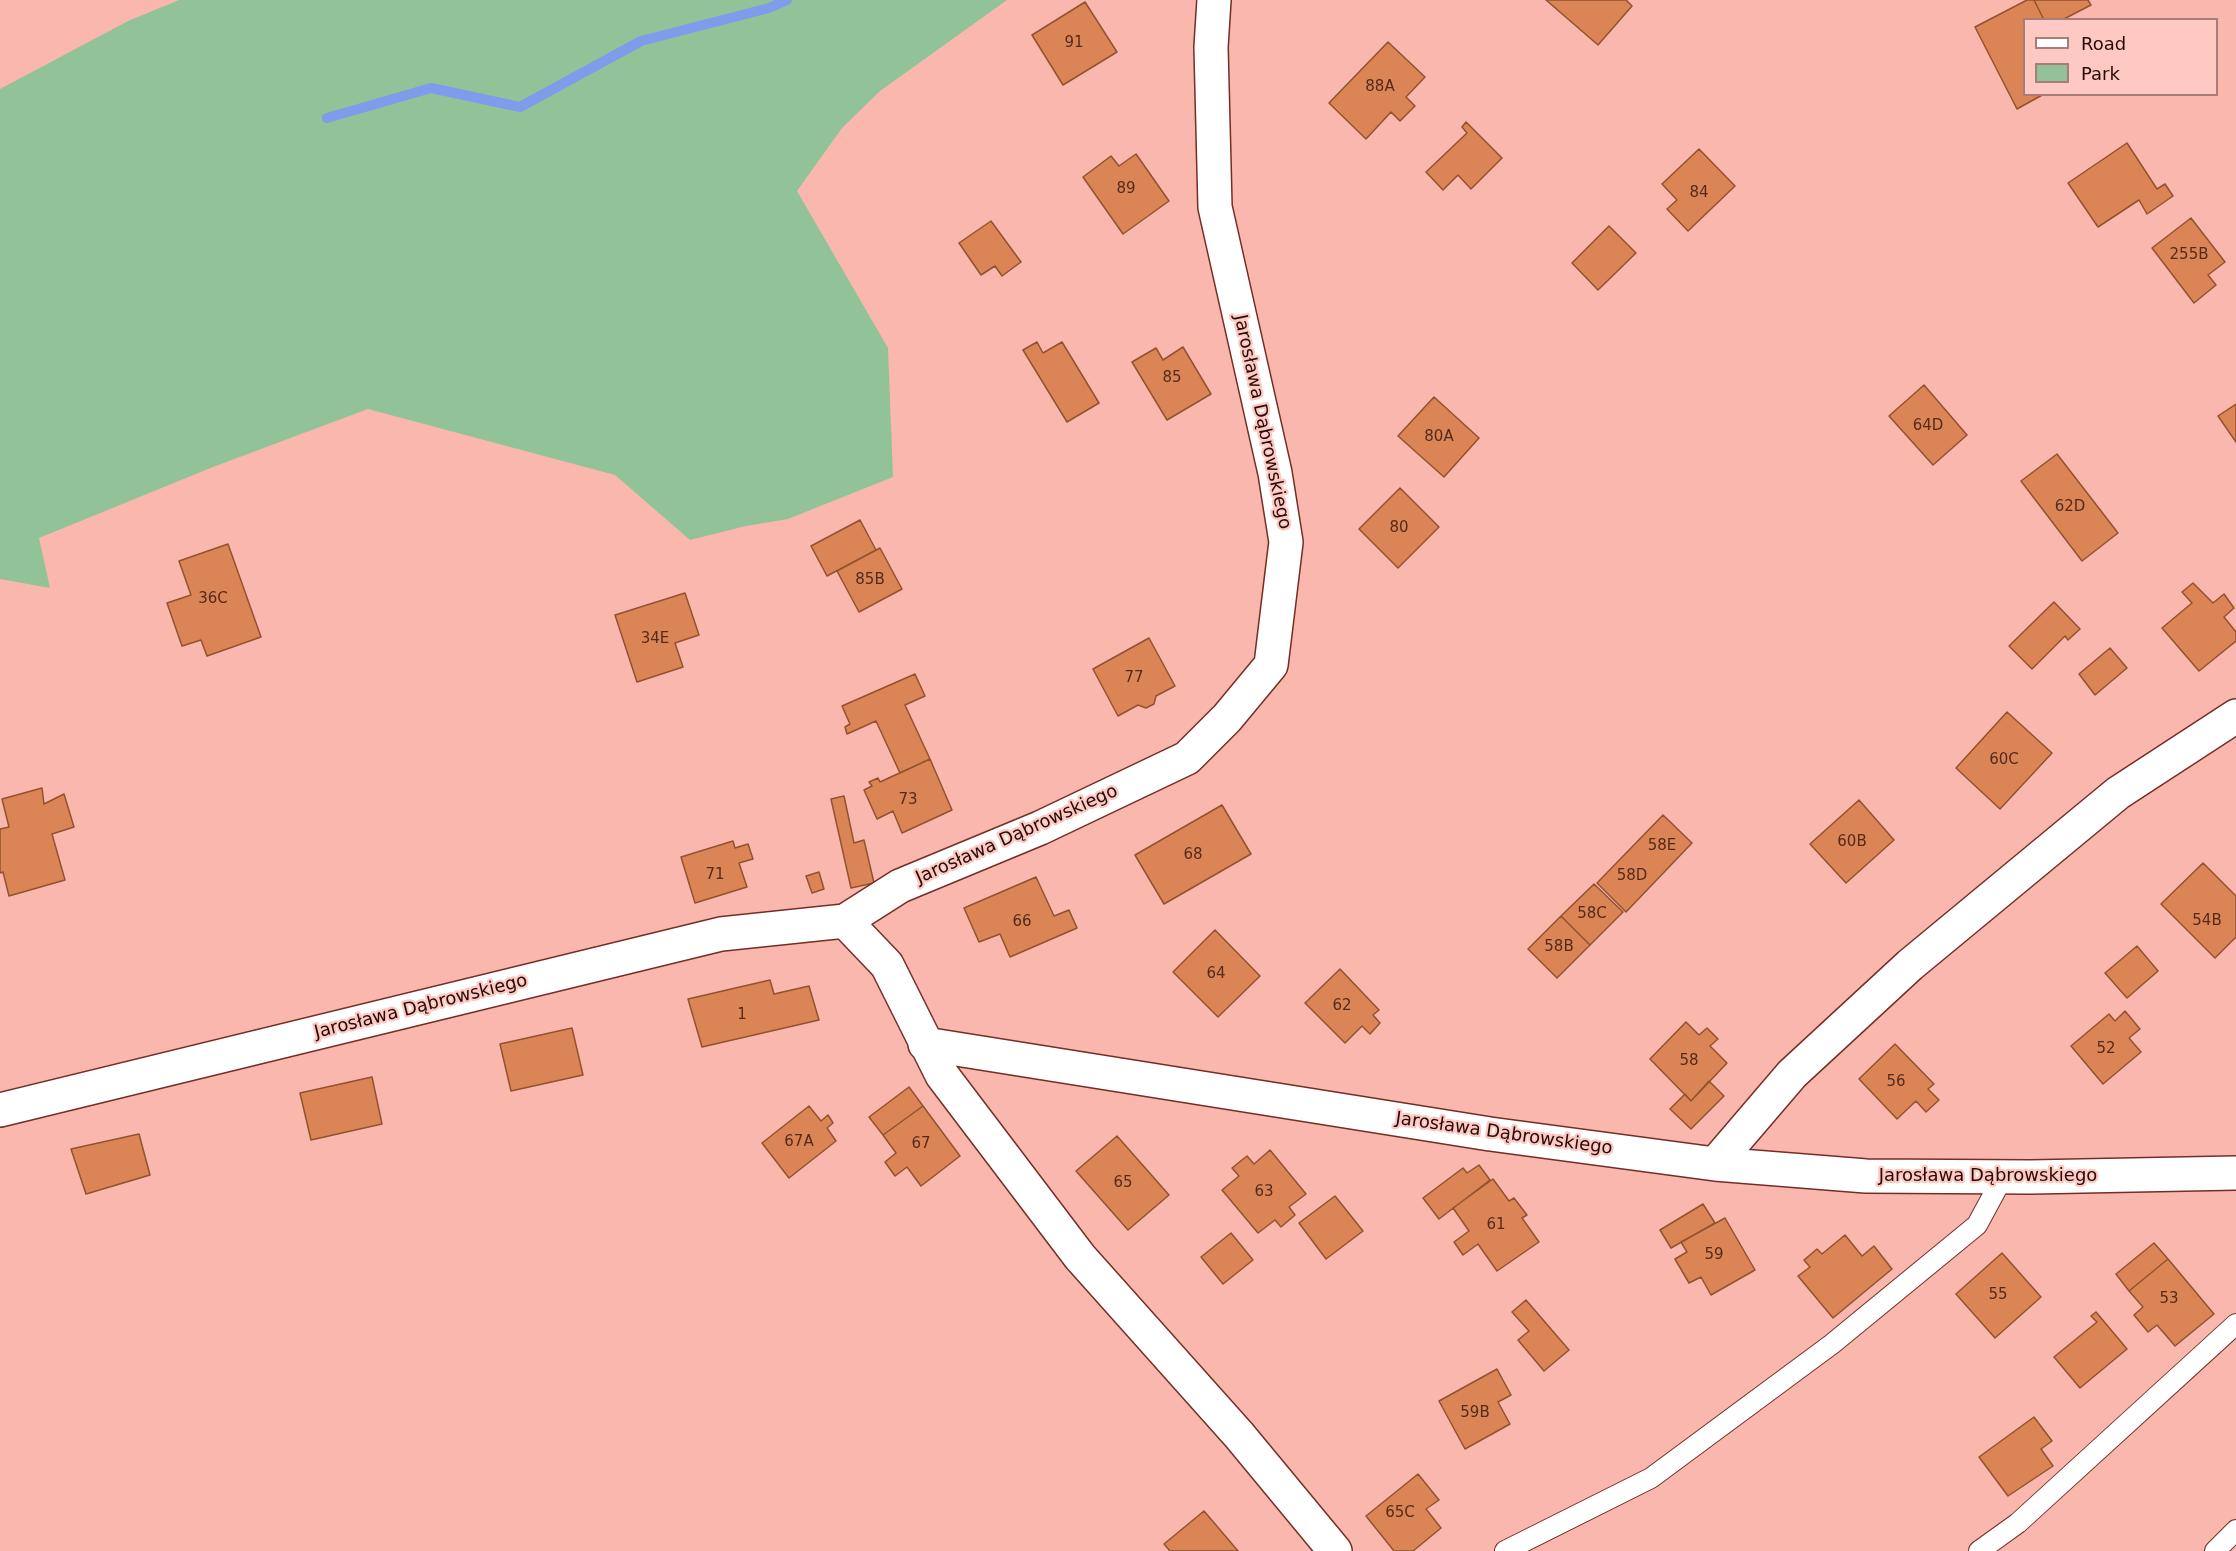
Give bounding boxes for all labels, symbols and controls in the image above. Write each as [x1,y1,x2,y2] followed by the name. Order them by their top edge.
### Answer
[2023,18,2218,96] legend
[2081,33,2126,54] text: Road
[1064,34,1084,52] house number: 91
[2081,63,2120,84] text: Park
[1365,78,1395,96] house number: 88A
[1116,180,1136,198] house number: 89
[1689,184,1709,202] house number: 84
[2170,246,2208,264] house number: 255B
[1229,313,1295,531] street label: Jarosława Dąbrowskiego
[1162,369,1182,387] house number: 85
[1913,417,1943,435] house number: 64D
[1424,428,1454,446] house number: 80A
[2055,498,2085,516] house number: 62D
[1389,519,1409,537] house number: 80
[855,571,885,589] house number: 85B
[198,590,228,608] house number: 36C
[641,630,669,648] house number: 34E
[1124,669,1144,687] house number: 77
[1989,751,2019,769] house number: 60C
[913,781,1121,889] street label: Jarosława Dąbrowskiego
[898,791,918,809] house number: 73
[1837,833,1867,851] house number: 60B
[1648,837,1676,855] house number: 58E
[1183,846,1203,864] house number: 68
[705,866,725,884] house number: 71
[1617,867,1647,885] house number: 58D
[1577,905,1607,923] house number: 58C
[2192,912,2222,930] house number: 54B
[1012,913,1032,931] house number: 66
[1544,938,1574,956] house number: 58B
[1206,965,1226,983] house number: 64
[312,970,530,1044] street label: Jarosława Dąbrowskiego
[1332,997,1352,1015] house number: 62
[737,1006,747,1024] house number: 1
[2096,1040,2116,1058] house number: 52
[1679,1052,1699,1070] house number: 58
[1886,1073,1906,1091] house number: 56
[1394,1108,1614,1160] street label: Jarosława Dąbrowskiego
[784,1133,814,1151] house number: 67A
[911,1135,931,1153] house number: 67
[1879,1165,2097,1187] street label: Jarosława Dąbrowskiego
[1113,1174,1133,1192] house number: 65
[1254,1183,1274,1201] house number: 63
[1486,1216,1506,1234] house number: 61
[1704,1246,1724,1264] house number: 59
[1988,1286,2008,1304] house number: 55
[2159,1290,2179,1308] house number: 53
[1460,1404,1490,1422] house number: 59B
[1385,1504,1415,1522] house number: 65C

